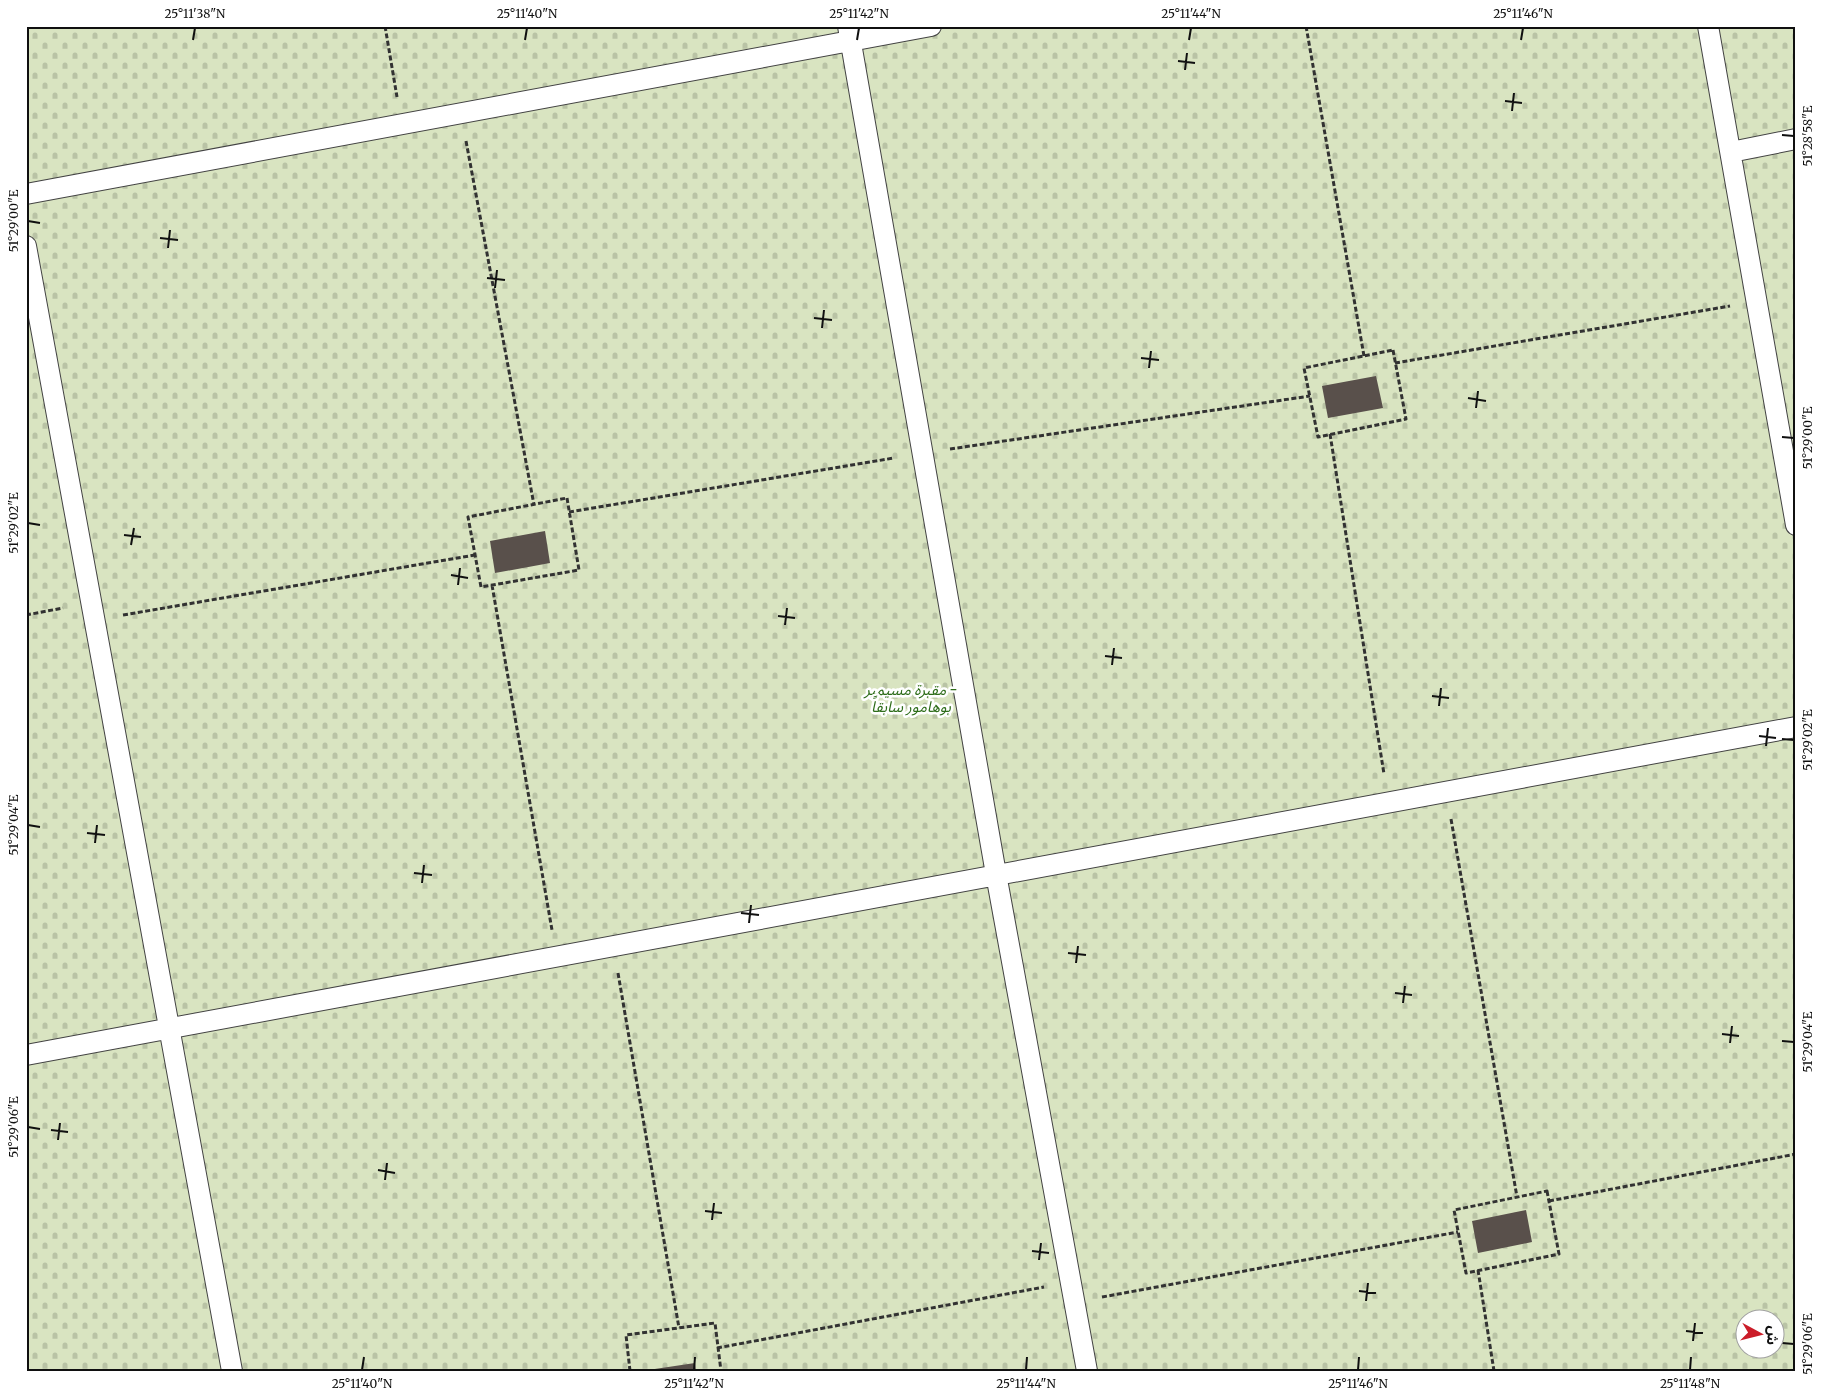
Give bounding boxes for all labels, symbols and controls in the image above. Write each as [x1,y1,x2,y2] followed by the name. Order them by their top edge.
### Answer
[165,6,226,21] text: 25°11'38"N
[497,6,558,21] text: 25°11'40"N
[829,6,889,21] text: 25°11'42"N
[1161,6,1221,21] text: 25°11'44"N
[1493,6,1554,21] text: 25°11'46"N
[1800,105,1815,166] text: 51°28'58"E
[6,189,21,252] text: 51°29'00"E
[1800,406,1815,469] text: 51°29'00"E
[6,492,21,554] text: 51°29'02"E
[863,680,958,716] park label: مقبرة مسيمير - بوهامور سابقاً
[1800,709,1815,771] text: 51°29'02"E
[6,794,21,855] text: 51°29'04"E
[1800,1011,1815,1072] text: 51°29'04"E
[6,1096,21,1158] text: 51°29'06"E
[1734,1310,1784,1360] north arrow
[1800,1313,1815,1375] text: 51°29'06"E
[1763,1325,1783,1346] text: ش
[332,1376,393,1391] text: 25°11'40"N
[664,1376,724,1391] text: 25°11'42"N
[996,1376,1056,1391] text: 25°11'44"N
[1328,1376,1389,1391] text: 25°11'46"N
[1660,1376,1721,1391] text: 25°11'48"N

